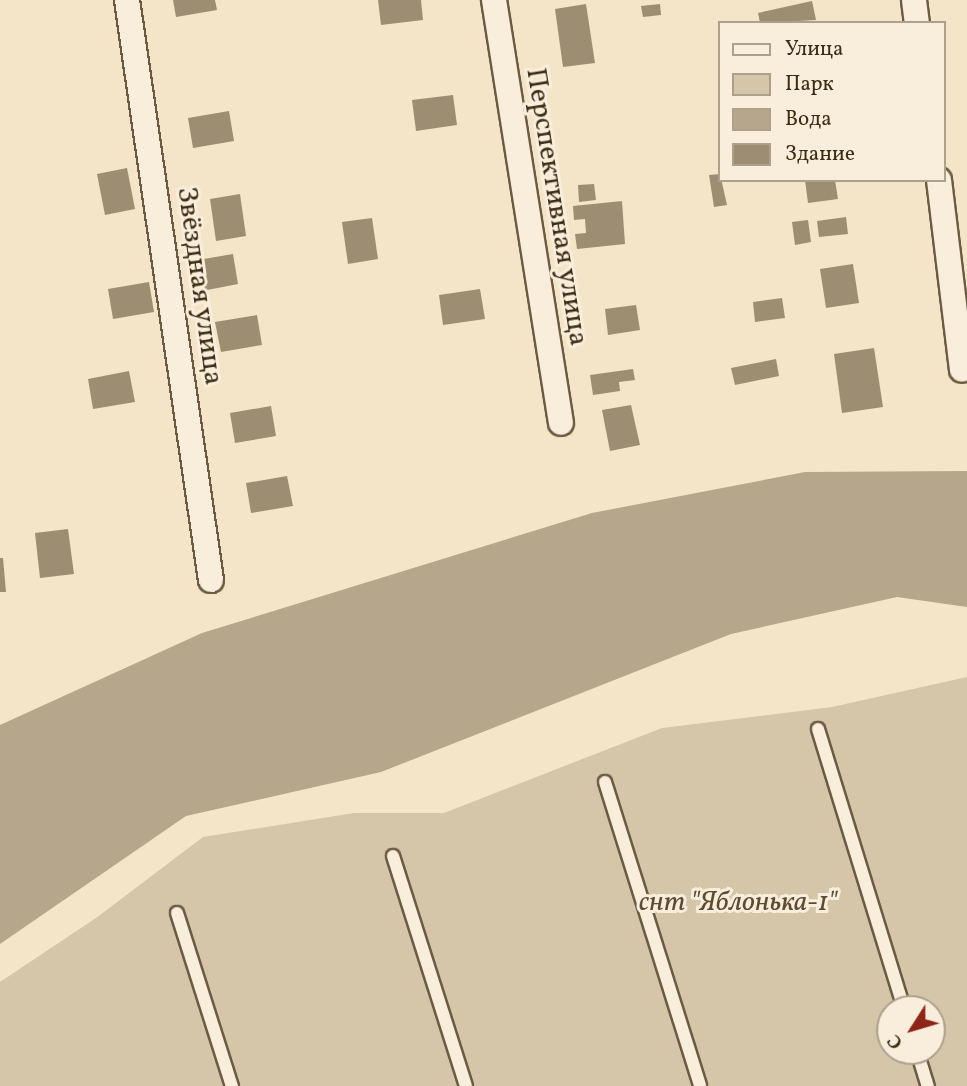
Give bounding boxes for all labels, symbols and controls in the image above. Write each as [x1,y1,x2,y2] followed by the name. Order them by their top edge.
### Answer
[718,21,946,182] legend
[785,35,843,64] text: Улица
[517,65,595,349] street label: Перспективная улица
[785,70,834,99] text: Парк
[785,105,832,134] text: Вода
[785,140,855,169] text: Здание
[168,184,230,388] street label: Звёздная улица
[639,886,837,920] park label: снт "Яблонька-1"
[876,995,946,1065] north arrow
[882,1029,910,1054] text: С

